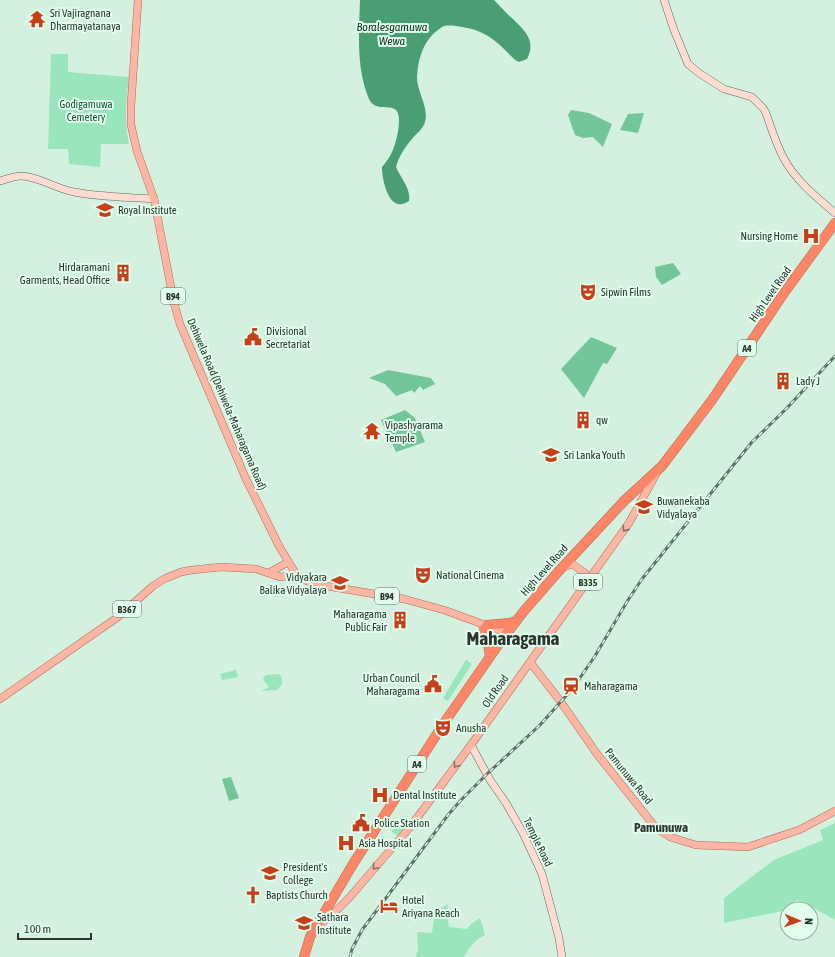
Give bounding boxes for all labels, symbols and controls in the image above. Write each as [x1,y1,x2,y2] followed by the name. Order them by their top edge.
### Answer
[50,7,121,32] place label: Sri Vajiragnana Dharmayatanaya
[27,9,47,29] temple icon: Sri Vajiragnana Dharmayatanaya
[357,20,428,48] water label: Boralesgamuwa Wewa
[59,98,113,123] park label: Godigamuwa Cemetery
[95,200,115,220] school or university icon: Royal Institute
[118,204,177,216] place label: Royal Institute
[801,226,821,246] hospital icon: Nursing Home
[740,230,798,242] place label: Nursing Home
[20,261,110,286] place label: Hirdaramani Garments, Head Office
[113,263,133,283] building icon: Hirdaramani Garments, Head Office
[747,264,793,324] street label: High Level Road
[578,282,598,302] theatre icon: Sipwin Films
[601,286,651,298] place label: Sipwin Films
[161,288,185,304] road number: B94
[185,316,269,492] street label: Dehiwela Road (Dehiwela-Maharagama Road)
[266,325,310,350] place label: Divisional Secretariat
[243,327,263,347] public building icon: Divisional Secretariat
[738,340,756,356] road number: A4
[773,371,793,391] building icon: Lady J
[796,375,820,387] place label: Lady J
[573,410,593,430] building icon: qw
[596,414,608,426] place label: qw
[385,419,443,444] place label: Vipashyarama Temple
[362,421,382,441] temple icon: Vipashyarama Temple
[541,445,561,465] school or university icon: Sri Lanka Youth
[564,449,625,461] place label: Sri Lanka Youth
[657,495,710,520] place label: Buwanekaba Vidyalaya
[634,497,654,517] school or university icon: Buwanekaba Vidyalaya
[622,525,630,532] one-way arrow
[518,542,570,598] street label: High Level Road
[413,565,433,585] theatre icon: National Cinema
[436,569,504,581] place label: National Cinema
[260,571,327,596] place label: Vidyakara Balika Vidyalaya
[330,573,350,593] school or university icon: Vidyakara Balika Vidyalaya
[574,574,602,590] road number: B335
[375,588,399,604] road number: B94
[113,601,141,617] road number: B367
[333,608,388,633] place label: Maharagama Public Fair
[390,610,410,630] building icon: Maharagama Public Fair
[467,627,560,649] district label: Maharagama
[363,672,420,697] place label: Urban Council Maharagama
[479,672,511,710] street label: Old Road
[423,674,443,694] public building icon: Urban Council Maharagama
[561,676,581,696] station icon: Maharagama
[584,680,638,692] place label: Maharagama
[433,718,453,738] theatre icon: Anusha
[456,722,486,734] place label: Anusha
[603,746,655,806] street label: Pamunuwa Road
[408,756,426,772] road number: A4
[454,761,461,768] one-way arrow
[370,785,390,805] hospital icon: Dental Institute
[393,789,456,801] place label: Dental Institute
[351,813,371,833] public building icon: Police Station
[521,816,555,868] street label: Temple Road
[374,817,430,829] place label: Police Station
[634,820,688,835] district label: Pamunuwa
[336,833,356,853] hospital icon: Asia Hospital
[359,837,412,849] place label: Asia Hospital
[283,861,328,886] place label: President's College
[260,863,280,883] school or university icon: President's College
[373,863,380,870] one-way arrow
[243,885,263,905] church icon: Baptists Church
[266,889,328,901] place label: Baptists Church
[402,894,460,919] place label: Hotel Ariyana Reach
[379,896,399,916] hotel icon: Hotel Ariyana Reach
[779,901,819,941] north arrow
[317,911,351,936] place label: Sathara Institute
[294,913,314,933] school or university icon: Sathara Institute
[18,915,91,941] scale bar
[803,918,815,925] text: N
[24,922,51,936] text: 100 m

